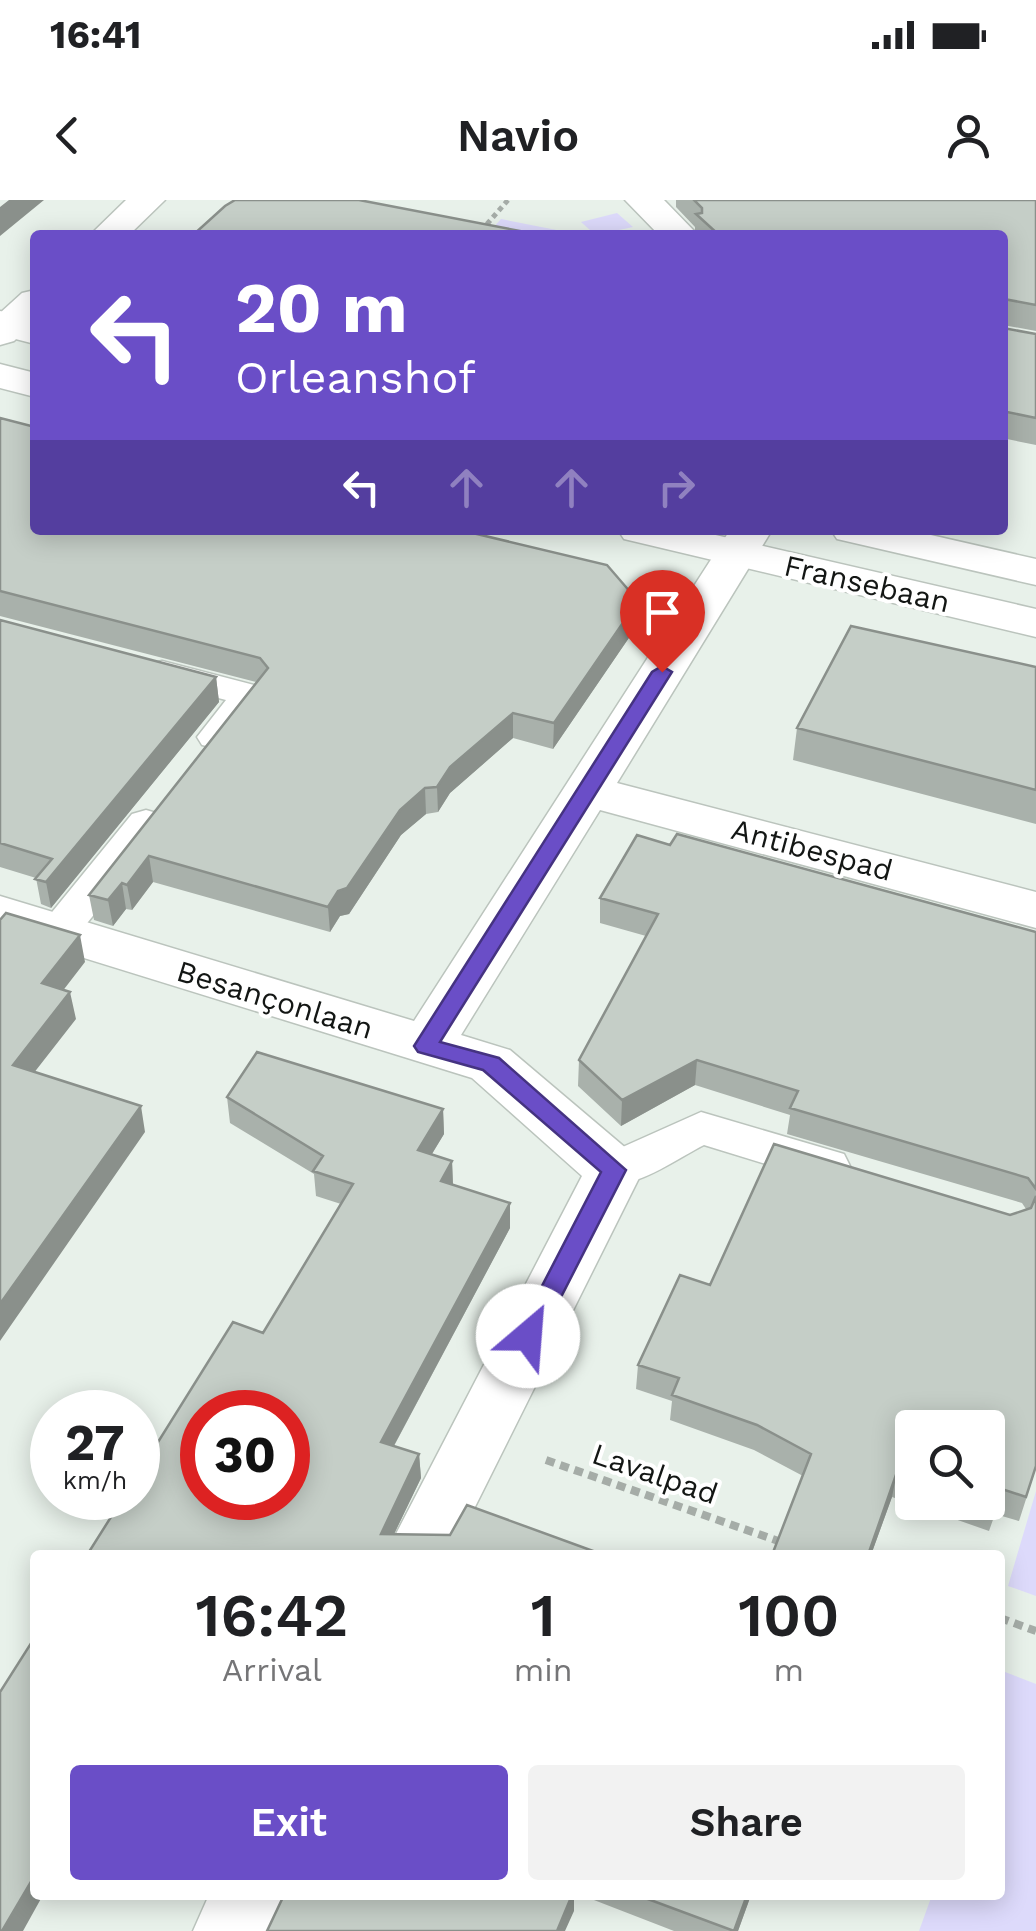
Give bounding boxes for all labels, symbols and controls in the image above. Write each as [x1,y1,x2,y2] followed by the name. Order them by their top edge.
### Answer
[50,13,141,57] text: 16:41
[40,108,95,163] icon: back
[941,108,996,163] icon: person
[457,109,579,162] text: Navio
[235,267,408,349] text: 20 m
[70,270,200,400] icon: left
[235,351,476,404] text: Orleanshof
[334,460,389,515] icon: left
[439,460,494,515] icon: ahead
[544,460,599,515] icon: ahead
[649,460,704,515] icon: right
[781,547,953,620] street label: Fransebaan
[620,570,705,673] pin
[635,585,690,640] icon: arrive
[728,811,896,888] street label: Antibespad
[173,953,377,1046] street label: Besançonlaan
[476,1284,580,1388] position arrow
[180,1390,310,1520] speed limit sign: 30
[895,1410,1005,1520] map controls
[895,1410,1005,1520] button: search
[65,1413,125,1472] text: 27
[588,1436,723,1511] street label: Lavalpad
[63,1466,127,1495] text: km/h
[196,1580,348,1651] text: 16:42
[531,1580,556,1651] text: 1
[738,1580,839,1651] text: 100
[222,1651,322,1689] text: Arrival
[514,1651,573,1689] text: min
[774,1651,804,1689] text: m
[70,1765,508,1880] button: Exit
[528,1765,965,1880] button: Share

